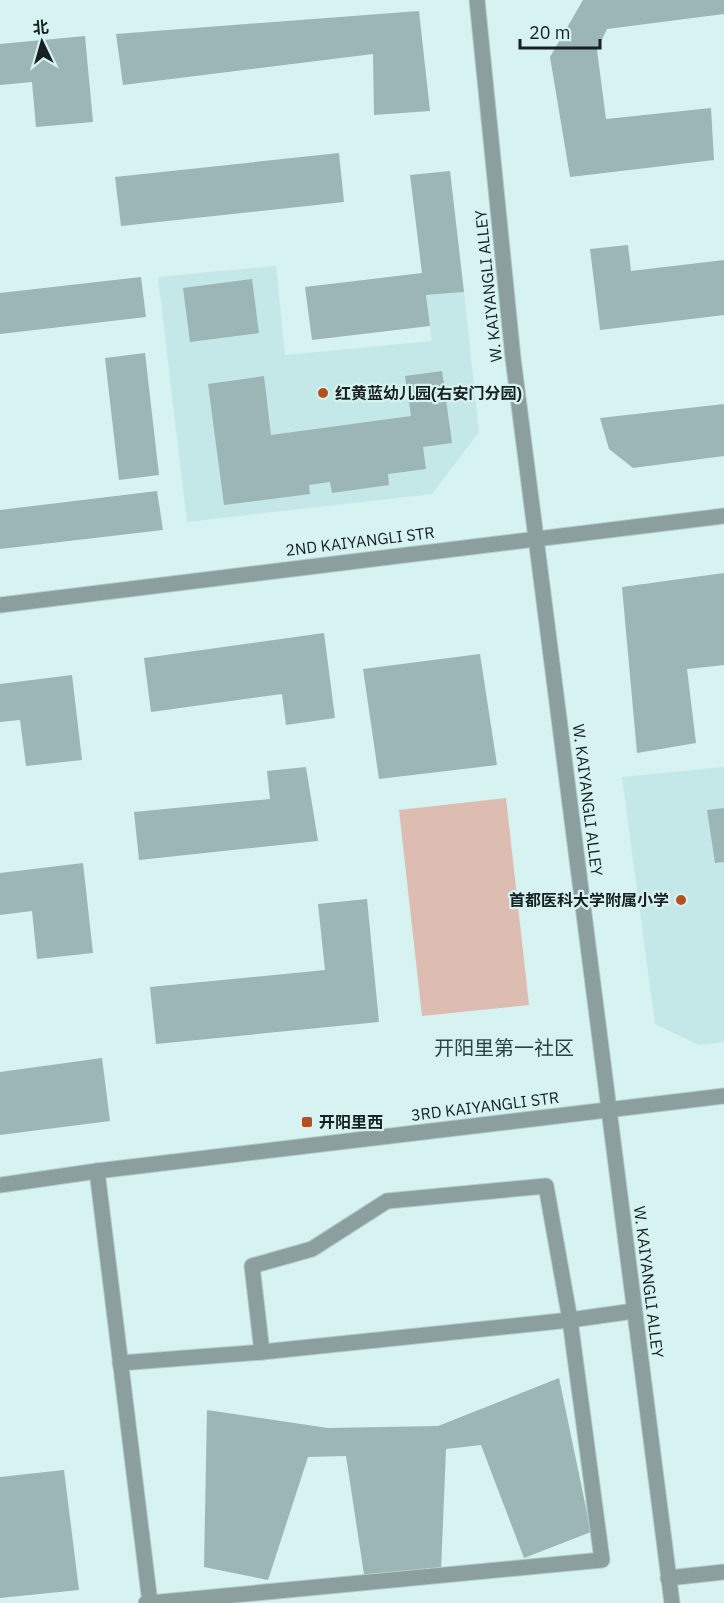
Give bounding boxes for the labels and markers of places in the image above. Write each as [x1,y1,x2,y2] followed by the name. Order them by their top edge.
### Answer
[335,383,522,403] place label: 红黄蓝幼儿园(右安门分园)
[316,386,330,400] marker: 红黄蓝幼儿园(右安门分园)
[509,890,669,910] place label: 首都医科大学附属小学
[674,893,688,907] marker: 首都医科大学附属小学
[319,1112,383,1132] place label: 开阳里西
[300,1115,314,1129] marker: 开阳里西

